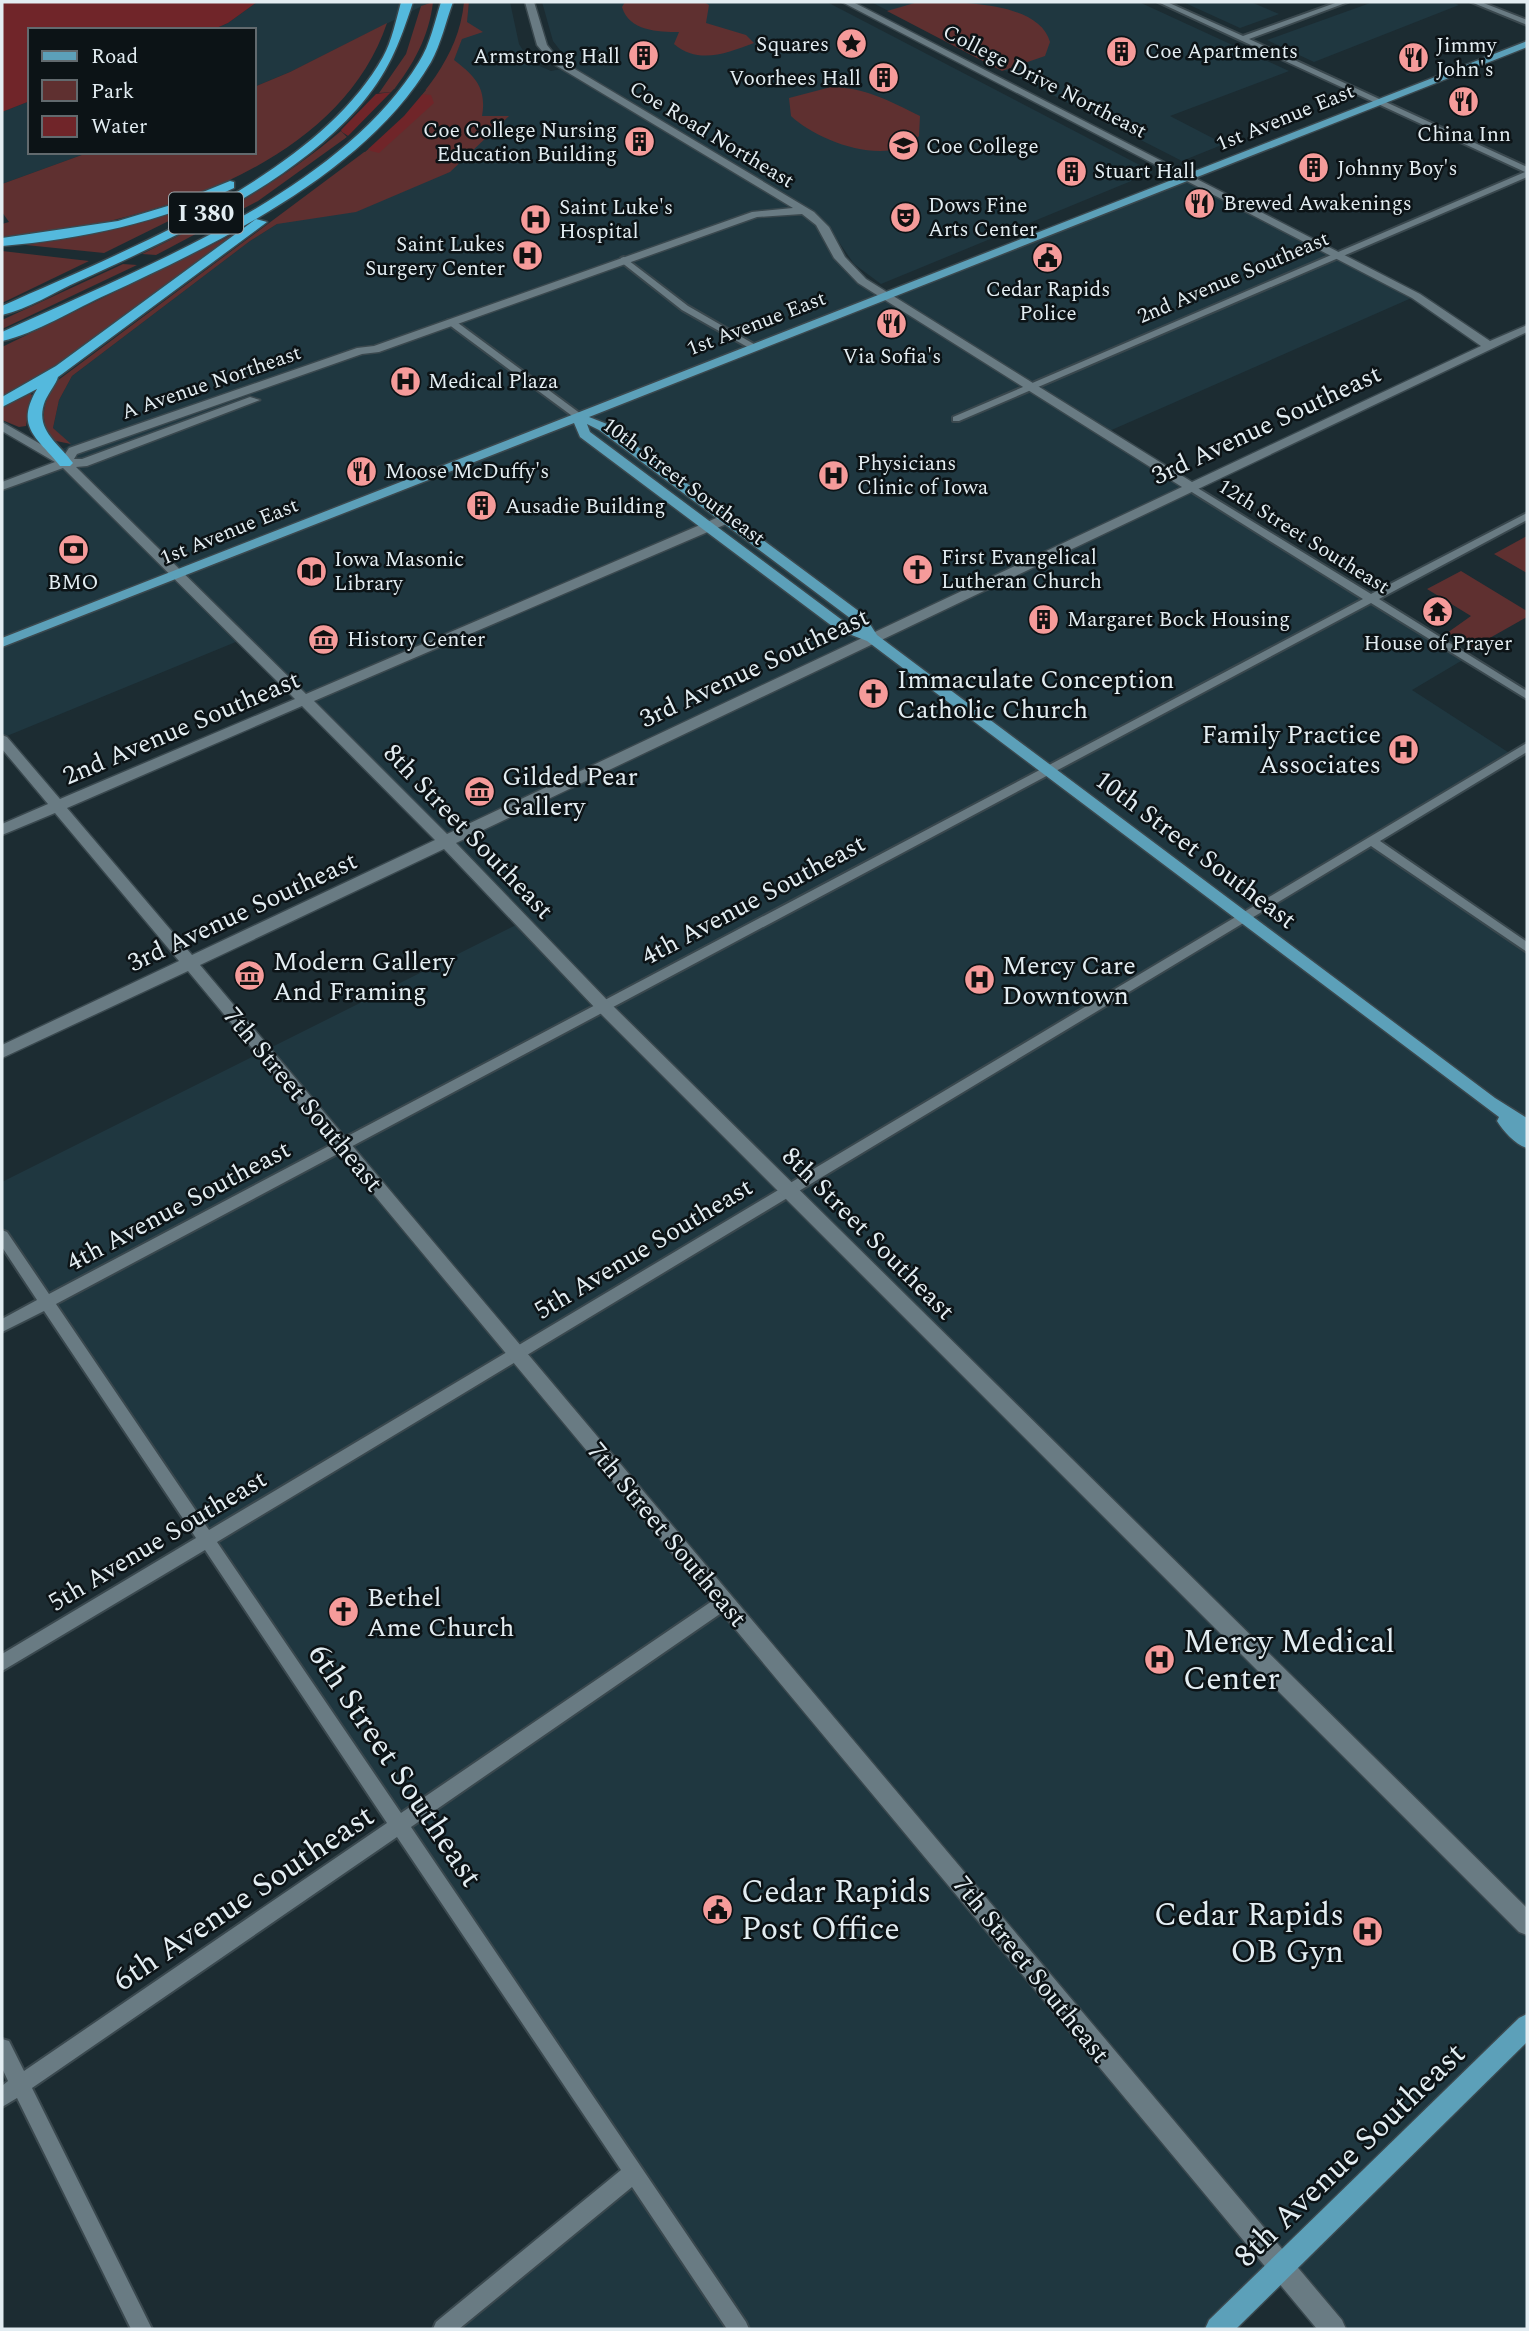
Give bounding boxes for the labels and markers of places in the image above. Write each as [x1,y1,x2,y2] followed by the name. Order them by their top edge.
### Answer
[835,27,869,61] place icon: Squares
[756,29,829,61] place label: Squares
[1436,30,1497,86] place label: Jimmy John's
[1105,34,1139,68] building icon: Coe Apartments
[1145,36,1298,68] place label: Coe Apartments
[626,39,660,73] building icon: Armstrong Hall
[1396,40,1430,74] restaurant icon: Jimmy John's
[473,41,620,73] place label: Armstrong Hall
[867,61,901,95] building icon: Voorhees Hall
[729,63,861,95] place label: Voorhees Hall
[1447,85,1481,119] restaurant icon: China Inn
[423,115,617,171] place label: Coe College Nursing Education Building
[1417,119,1511,151] place label: China Inn
[623,125,657,159] building icon: Coe College Nursing Education Building
[886,129,920,163] school or university icon: Coe College
[926,131,1039,163] place label: Coe College
[1297,151,1331,185] building icon: Johnny Boy's
[1337,153,1458,185] place label: Johnny Boy's
[1054,154,1088,188] building icon: Stuart Hall
[1094,156,1195,188] place label: Stuart Hall
[1183,186,1217,220] restaurant icon: Brewed Awakenings
[1223,188,1412,220] place label: Brewed Awakenings
[928,190,1037,246] place label: Dows Fine Arts Center
[559,192,673,248] place label: Saint Luke's Hospital
[888,200,922,234] theatre icon: Dows Fine Arts Center
[519,202,553,236] hospital icon: Saint Luke's Hospital
[365,229,505,285] place label: Saint Lukes Surgery Center
[511,239,545,273] hospital icon: Saint Lukes Surgery Center
[1031,240,1065,274] public building icon: Cedar Rapids Police
[986,274,1110,330] place label: Cedar Rapids Police
[875,307,909,341] restaurant icon: Via Sofia's
[843,341,941,373] place label: Via Sofia's
[388,364,422,398] hospital icon: Medical Plaza
[428,366,559,398] place label: Medical Plaza
[857,448,989,504] place label: Physicians Clinic of Iowa
[345,454,379,488] restaurant icon: Moose McDuffy's
[385,456,549,488] place label: Moose McDuffy's
[817,458,851,492] hospital icon: Physicians Clinic of Iowa
[465,489,499,523] building icon: Ausadie Building
[505,491,665,523] place label: Ausadie Building
[56,533,90,567] bank icon: BMO
[941,542,1102,598] place label: First Evangelical Lutheran Church
[334,544,464,600] place label: Iowa Masonic Library
[901,552,935,586] church icon: First Evangelical Lutheran Church
[294,554,328,588] library icon: Iowa Masonic Library
[48,567,98,599] place label: BMO
[1421,594,1455,628] temple icon: House of Prayer
[1027,602,1061,636] building icon: Margaret Bock Housing
[1067,604,1290,636] place label: Margaret Bock Housing
[307,622,341,656] museum icon: History Center
[347,624,485,656] place label: History Center
[1364,628,1512,660] place label: House of Prayer
[897,660,1174,730] place label: Immaculate Conception Catholic Church
[857,677,891,711] church icon: Immaculate Conception Catholic Church
[1201,715,1381,785] place label: Family Practice Associates
[1387,732,1421,766] hospital icon: Family Practice Associates
[502,757,638,827] place label: Gilded Pear Gallery
[462,774,496,808] museum icon: Gilded Pear Gallery
[273,942,456,1012] place label: Modern Gallery And Framing
[1002,946,1136,1016] place label: Mercy Care Downtown
[233,959,267,993] museum icon: Modern Gallery And Framing
[962,963,996,997] hospital icon: Mercy Care Downtown
[367,1578,514,1648] place label: Bethel Ame Church
[327,1595,361,1629] church icon: Bethel Ame Church
[1183,1618,1395,1704] place label: Mercy Medical Center
[1143,1642,1177,1676] hospital icon: Mercy Medical Center
[741,1868,931,1954] place label: Cedar Rapids Post Office
[1154,1891,1344,1977] place label: Cedar Rapids OB Gyn
[701,1892,735,1926] public building icon: Cedar Rapids Post Office
[1350,1915,1384,1949] hospital icon: Cedar Rapids OB Gyn

